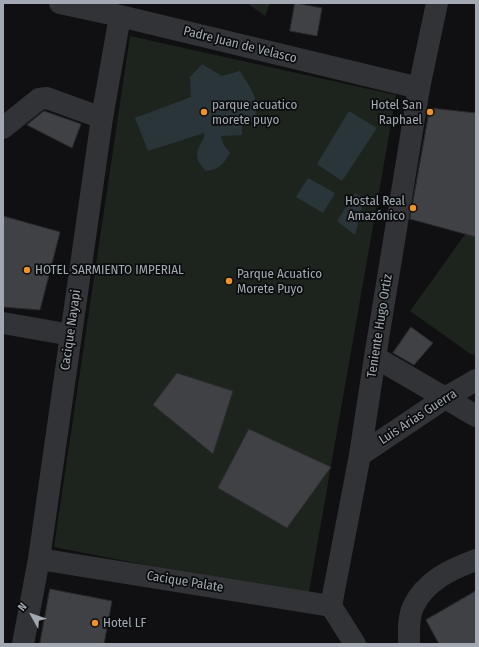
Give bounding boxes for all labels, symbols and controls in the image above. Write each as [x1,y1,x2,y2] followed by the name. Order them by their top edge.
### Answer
[182,23,298,67] street label: Padre Juan de Velasco
[212,97,297,128] place label: parque acuatico morete puyo
[371,97,422,128] place label: Hotel San Raphael
[199,107,209,117] marker: parque acuatico morete puyo
[425,107,435,117] marker: Hotel San Raphael
[345,193,405,224] place label: Hostal Real Amazónico
[408,203,418,213] marker: Hostal Real Amazónico
[35,262,184,278] place label: HOTEL SARMIENTO IMPERIAL
[22,265,32,275] marker: HOTEL SARMIENTO IMPERIAL
[237,266,322,297] place label: Parque Acuatico Morete Puyo
[364,273,396,379] street label: Teniente Hugo Ortiz
[224,276,234,286] marker: Parque Acuatico Morete Puyo
[58,289,84,371] street label: Cacique Nayapi
[376,386,460,448] street label: Luis Arias Guerra
[146,568,224,596] street label: Cacique Palate
[12,595,52,635] north arrow
[15,600,30,614] text: N
[103,615,146,631] place label: Hotel LF
[90,618,100,628] marker: Hotel LF

